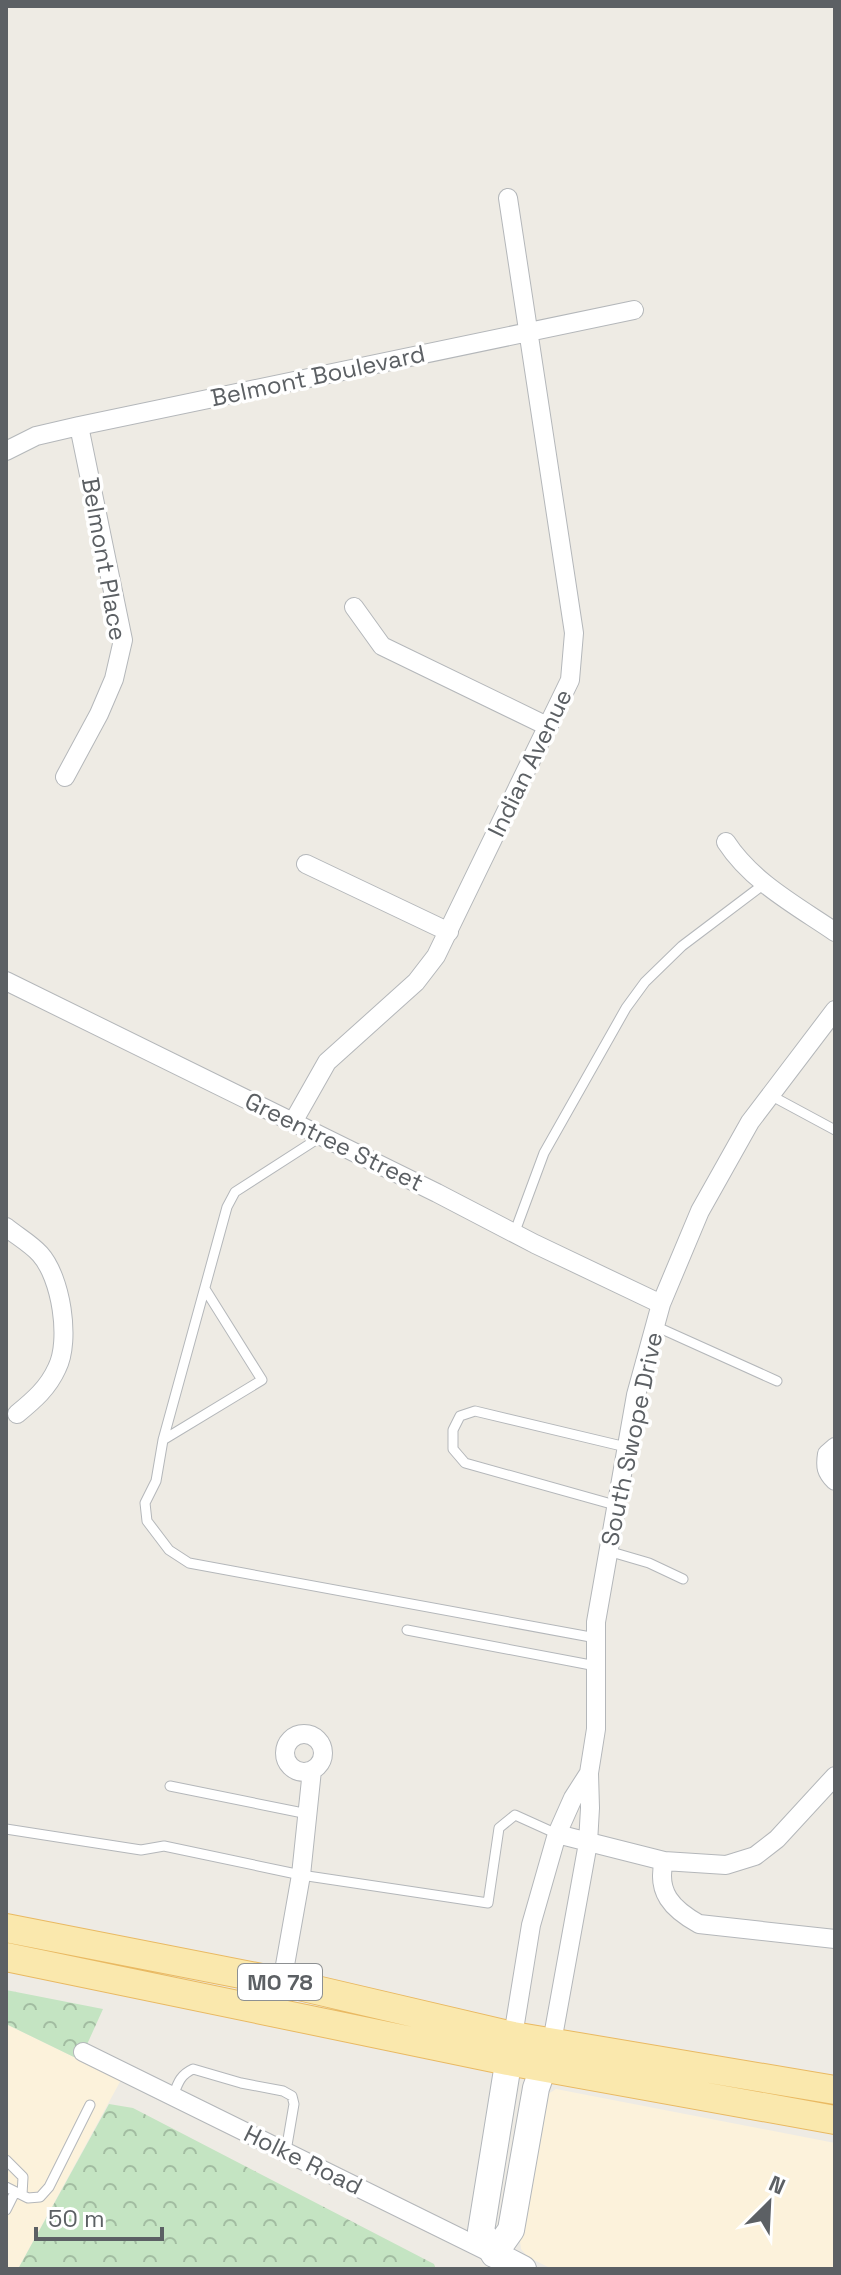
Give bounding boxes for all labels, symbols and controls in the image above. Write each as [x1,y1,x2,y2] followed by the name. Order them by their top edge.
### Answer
[208,338,428,413] street label: Belmont Boulevard
[75,475,134,643] street label: Belmont Place
[480,684,579,842] street label: Indian Avenue
[240,1085,429,1198] street label: Greentree Street
[594,1329,669,1549] street label: South Swope Drive
[238,1964,322,2000] road number: MO 78
[239,2118,368,2202] street label: Holke Road
[729,2163,809,2243] north arrow
[765,2169,790,2201] text: N
[36,2191,162,2241] scale bar
[48,2203,105,2234] text: 50 m

